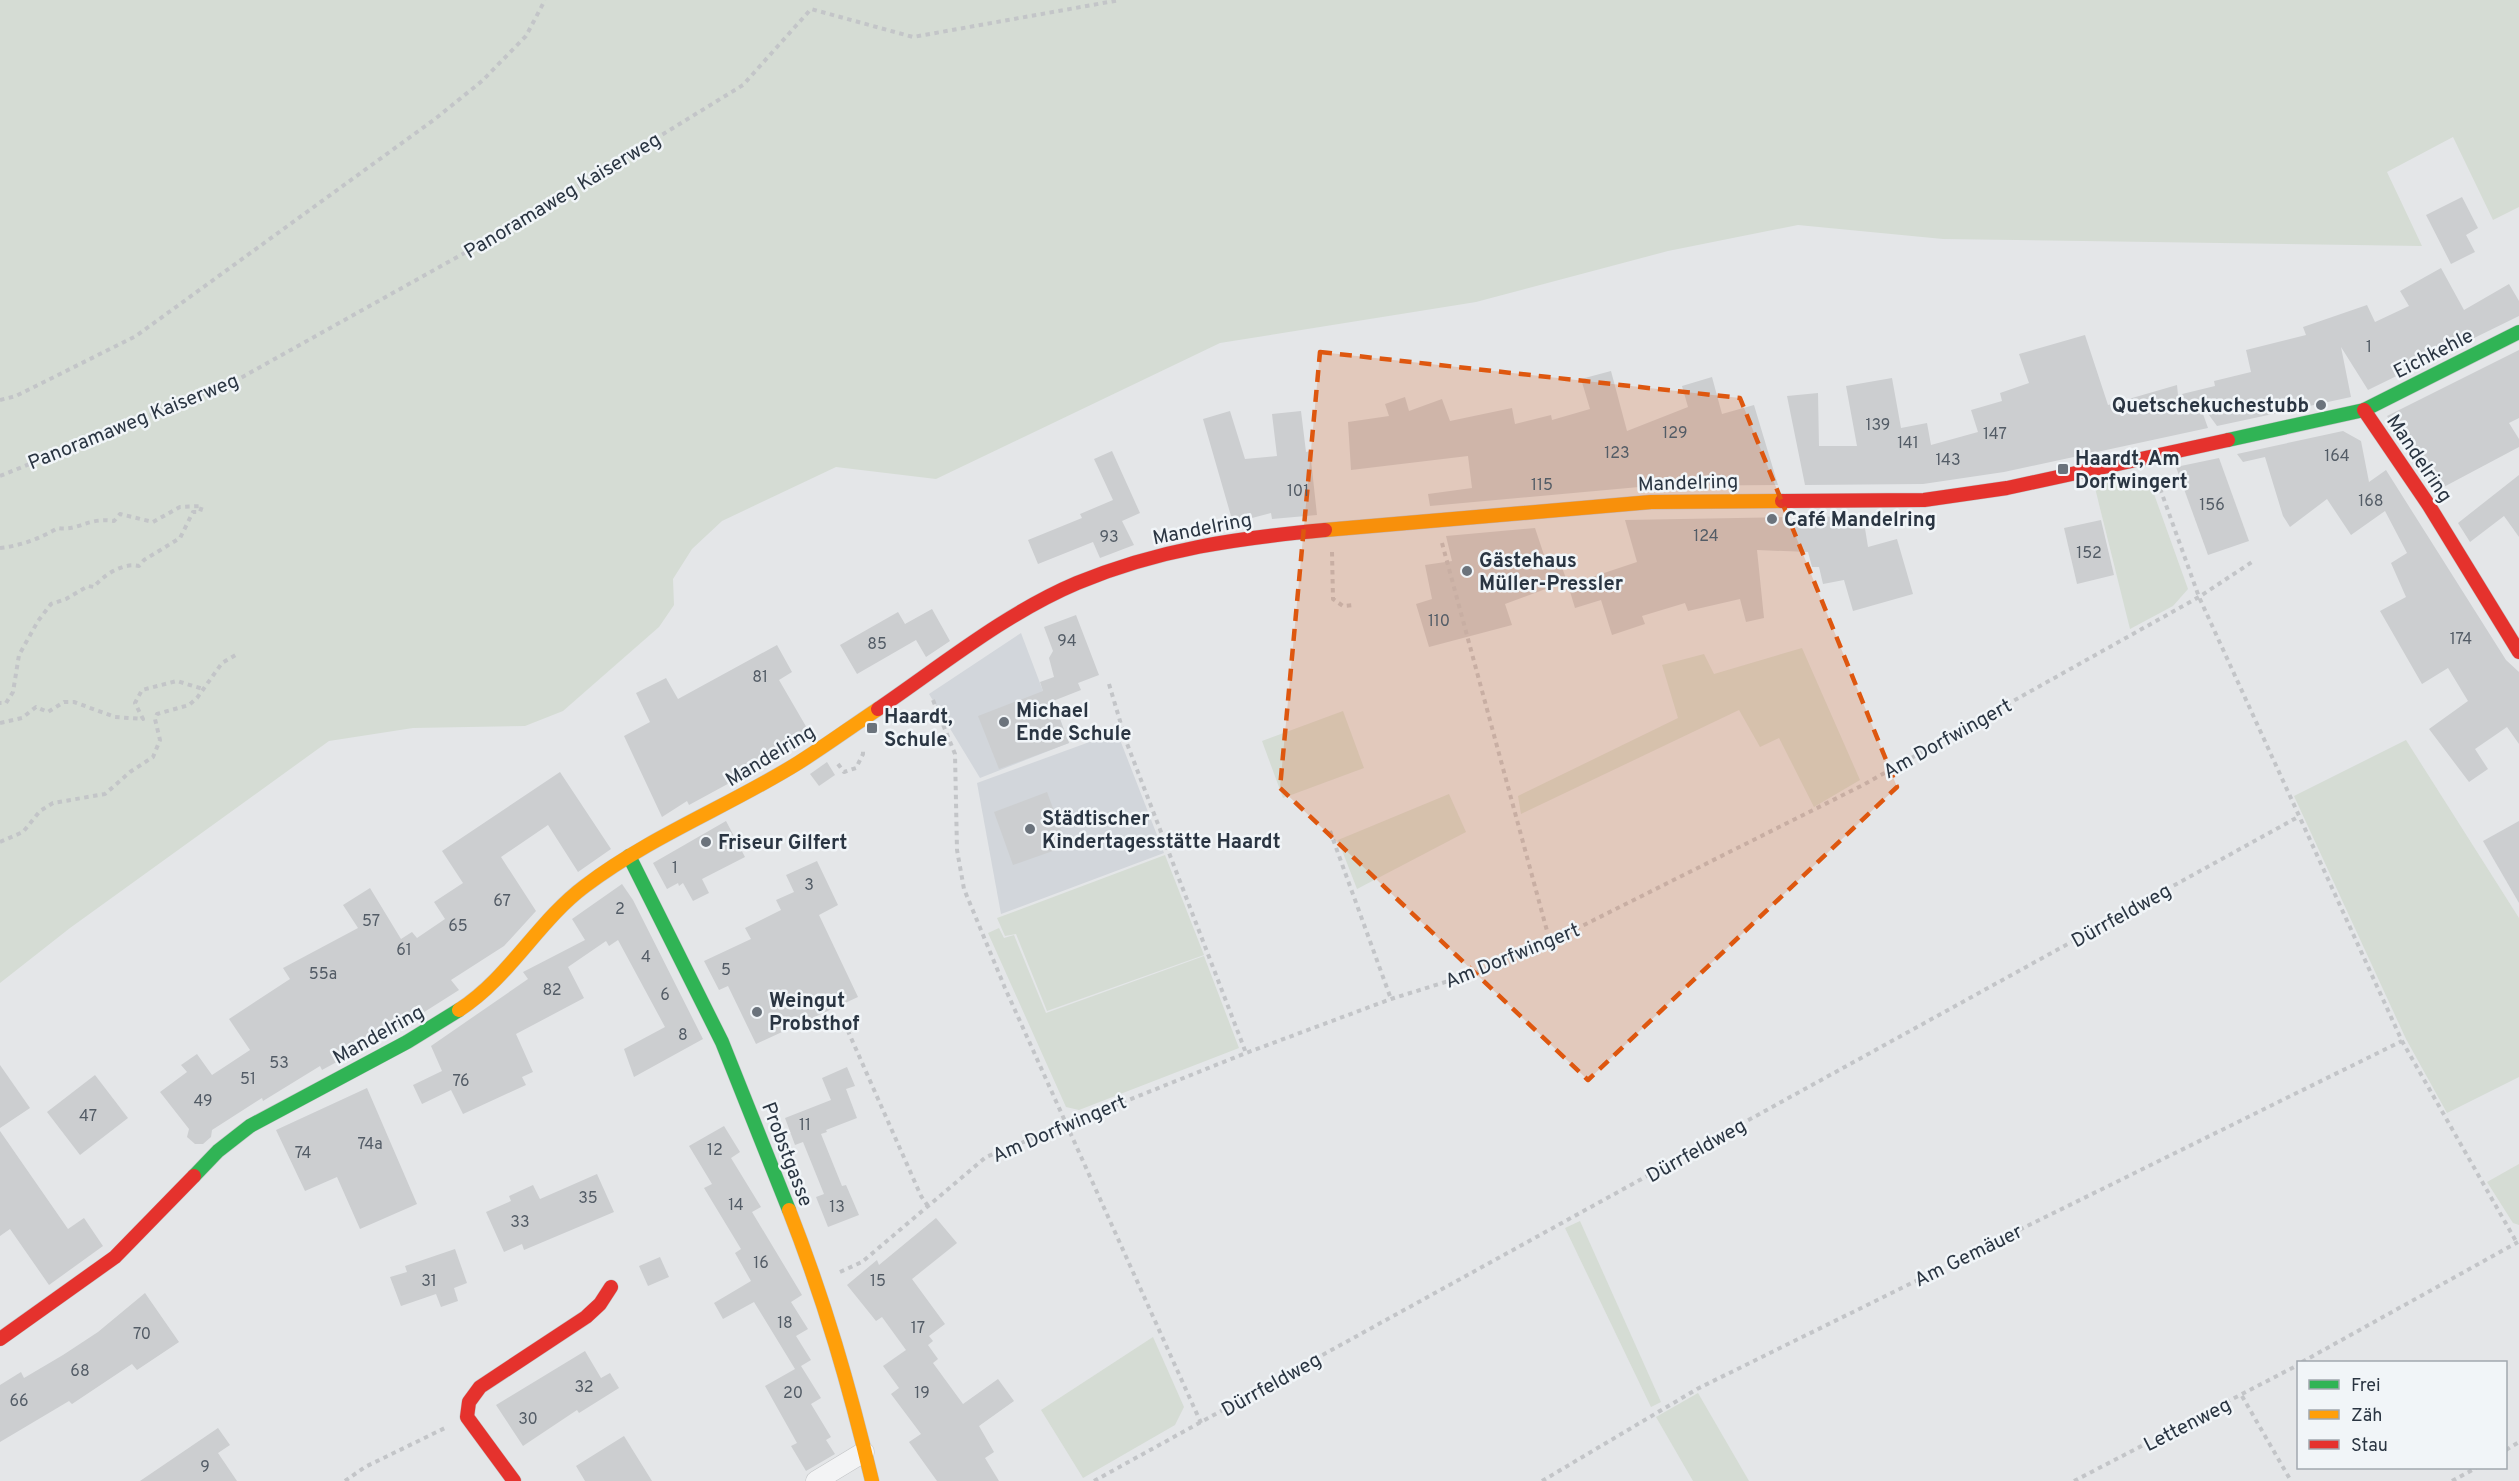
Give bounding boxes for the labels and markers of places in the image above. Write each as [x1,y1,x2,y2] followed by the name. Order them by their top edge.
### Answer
[2112,394,2309,420] place label: Quetschekuchestubb
[2314,398,2328,412] marker: Quetschekuchestubb
[2075,447,2188,496] place label: Haardt, Am Dorfwingert
[2056,462,2070,476] marker: Haardt, Am Dorfwingert
[1784,508,1936,534] place label: Café Mandelring
[1765,512,1779,526] marker: Café Mandelring
[1479,549,1624,598] place label: Gästehaus Müller-Pressler
[1460,564,1474,578] marker: Gästehaus Müller-Pressler
[1016,699,1131,748] place label: Michael Ende Schule
[884,705,953,754] place label: Haardt, Schule
[997,715,1011,729] marker: Michael Ende Schule
[865,721,879,735] marker: Haardt, Schule
[1042,807,1281,856] place label: Städtischer Kindertagesstätte Haardt
[1023,822,1037,836] marker: Städtischer Kindertagesstätte Haardt
[718,831,847,857] place label: Friseur Gilfert
[699,835,713,849] marker: Friseur Gilfert
[769,989,860,1038] place label: Weingut Probsthof
[750,1005,764,1019] marker: Weingut Probsthof

